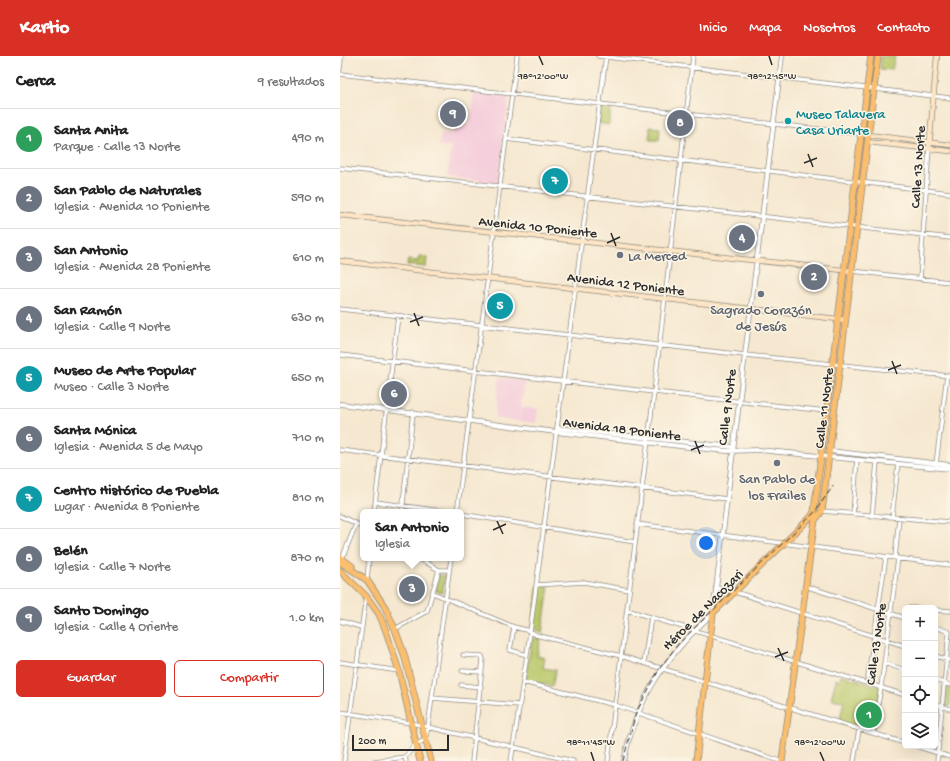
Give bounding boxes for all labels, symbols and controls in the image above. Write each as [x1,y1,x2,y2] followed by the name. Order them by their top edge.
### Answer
[20,17,69,40] text: Kartio
[699,20,727,37] text: Inicio
[749,20,781,37] text: Mapa
[803,20,855,37] text: Nosotros
[877,20,930,37] text: Contacto
[517,71,569,83] text: 98°12'00"W
[747,71,797,83] text: 98°12'15"W
[16,72,55,92] text: Cerca
[258,75,324,90] text: 9 resultados
[440,99,466,129] pin: 9
[796,107,887,140] place label: Museo Talavera Casa Uriarte
[667,108,693,138] pin: 8
[783,116,793,126] marker: Museo Talavera Casa Uriarte
[54,122,128,140] text: Santa Anita
[908,125,931,209] street label: Calle 13 Norte
[26,131,32,146] text: 1
[292,131,324,146] text: 490 m
[54,140,181,155] text: Parque · Calle 13 Norte
[542,166,568,196] pin: 7
[54,182,201,200] text: San Pablo de Naturales
[26,191,32,206] text: 2
[291,191,324,206] text: 590 m
[54,200,210,215] text: Iglesia · Avenida 10 Poniente
[478,214,599,243] street label: Avenida 10 Poniente
[729,223,755,253] pin: 4
[54,242,128,260] text: San Antonio
[628,249,688,266] place label: La Merced
[615,250,625,260] marker: La Merced
[26,251,32,266] text: 3
[292,251,324,266] text: 610 m
[54,260,211,275] text: Iglesia · Avenida 28 Poniente
[801,262,827,292] pin: 2
[566,270,686,301] street label: Avenida 12 Poniente
[756,289,766,299] marker: Sagrado Corazón de Jesús
[487,291,513,321] pin: 5
[54,302,122,320] text: San Ramón
[710,303,812,336] place label: Sagrado Corazón de Jesús
[26,311,32,326] text: 4
[291,311,324,326] text: 630 m
[54,320,170,335] text: Iglesia · Calle 9 Norte
[54,362,195,380] text: Museo de Arte Popular
[812,366,839,450] street label: Calle 11 Norte
[715,367,742,446] street label: Calle 9 Norte
[26,371,32,386] text: 5
[291,371,324,386] text: 650 m
[381,379,407,409] pin: 6
[54,380,169,395] text: Museo · Calle 3 Norte
[562,415,682,446] street label: Avenida 18 Poniente
[54,422,136,440] text: Santa Mónica
[26,431,32,446] text: 6
[292,431,324,446] text: 710 m
[54,440,203,455] text: Iglesia · Avenida 5 de Mayo
[772,458,782,468] marker: San Pablo de los Frailes
[739,472,816,505] place label: San Pablo de los Frailes
[54,482,219,500] text: Centro Histórico de Puebla
[26,491,32,506] text: 7
[292,491,324,506] text: 810 m
[54,500,199,515] text: Lugar · Avenida 8 Poniente
[360,509,464,561] popup
[375,519,449,537] text: San Antonio
[696,533,716,553] your location
[375,537,410,552] text: Iglesia
[54,542,88,560] text: Belén
[25,551,33,566] text: 8
[290,551,324,566] text: 870 m
[54,560,171,575] text: Iglesia · Calle 7 Norte
[660,567,748,655] street label: Héroe de Nacozari
[399,574,425,604] pin: 3
[863,601,892,686] street label: Calle 13 Norte
[54,602,149,620] text: Santo Domingo
[902,605,938,749] map controls
[902,605,938,641] button: +
[26,611,32,626] text: 9
[289,611,324,626] text: 1.0 km
[54,620,178,635] text: Iglesia · Calle 4 Oriente
[902,641,938,677] button: −
[16,660,166,697] button: Guardar
[174,660,324,697] button: Compartir
[902,677,938,713] button: locate
[856,700,882,730] pin: 1
[902,713,938,749] button: layers
[352,733,449,752] scale bar
[358,736,386,748] text: 200 m
[566,737,616,749] text: 98°11'45"W
[794,737,846,749] text: 98°12'00"W

